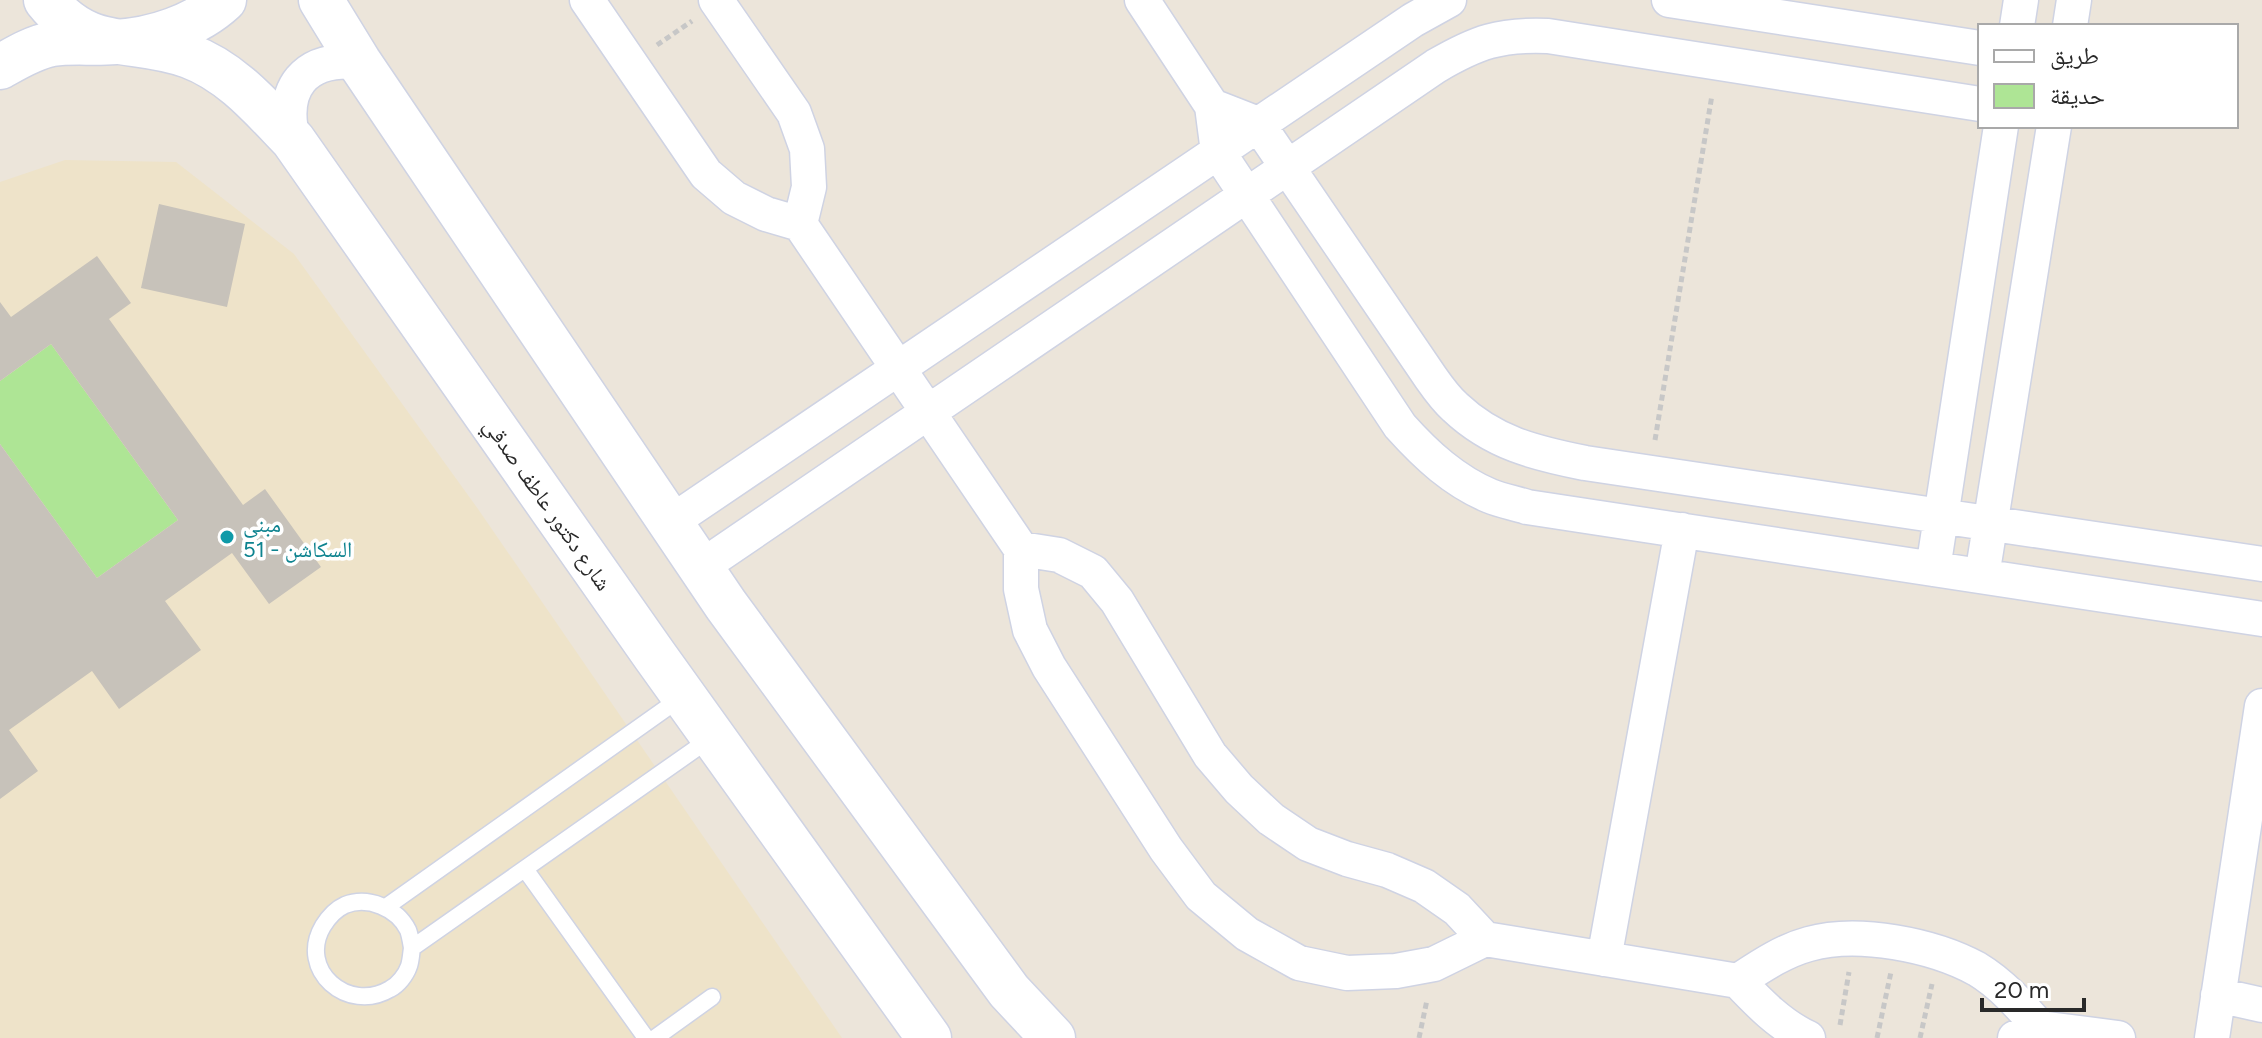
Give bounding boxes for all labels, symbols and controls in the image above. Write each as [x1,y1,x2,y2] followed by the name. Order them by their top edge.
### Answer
[1978,24,2238,128] legend
[2050,41,2099,70] text: طريق
[2050,81,2105,110] text: حديقة
[475,413,617,598] street label: شارع دكتور عاطف صدقي
[243,511,352,563] place label: مبنى السكاشن - 51
[218,528,236,546] marker: مبنى السكاشن - 51
[1982,962,2084,1012] scale bar
[1994,975,2049,1004] text: 20 m

